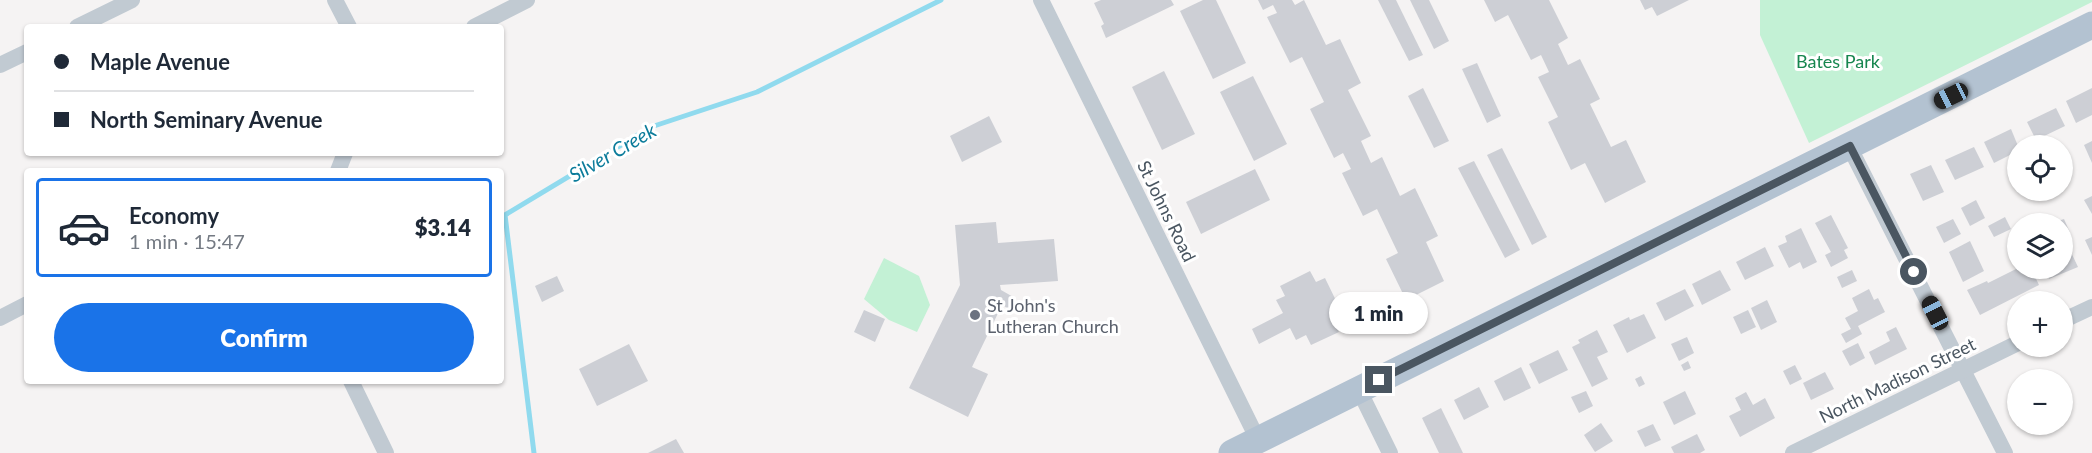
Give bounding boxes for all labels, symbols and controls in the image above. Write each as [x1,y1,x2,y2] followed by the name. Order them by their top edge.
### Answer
[90,48,230,75] text: Maple Avenue
[1796,50,1881,72] park label: Bates Park
[1931,80,1971,112] car
[90,106,323,133] text: North Seminary Avenue
[564,117,660,187] water label: Silver Creek
[2007,135,2073,435] map controls
[2007,135,2073,201] button: locate
[1133,157,1201,265] street label: St Johns Road
[57,201,111,255] icon: car
[129,202,219,229] text: Economy
[2007,213,2073,279] button: layers
[415,214,471,241] text: $3.14
[129,229,245,253] text: 1 min · 15:47
[1900,258,1927,285] route start
[2007,291,2073,357] button: +
[1330,293,1428,335] callout: 1 min
[1919,293,1951,333] car
[987,294,1119,337] place label: St John's Lutheran Church
[1354,301,1403,325] text: 1 min
[54,303,474,372] button: Confirm
[968,308,982,322] marker: St John's Lutheran Church
[1815,332,1979,427] street label: North Madison Street
[1365,366,1392,393] route end
[2007,369,2073,435] button: −

